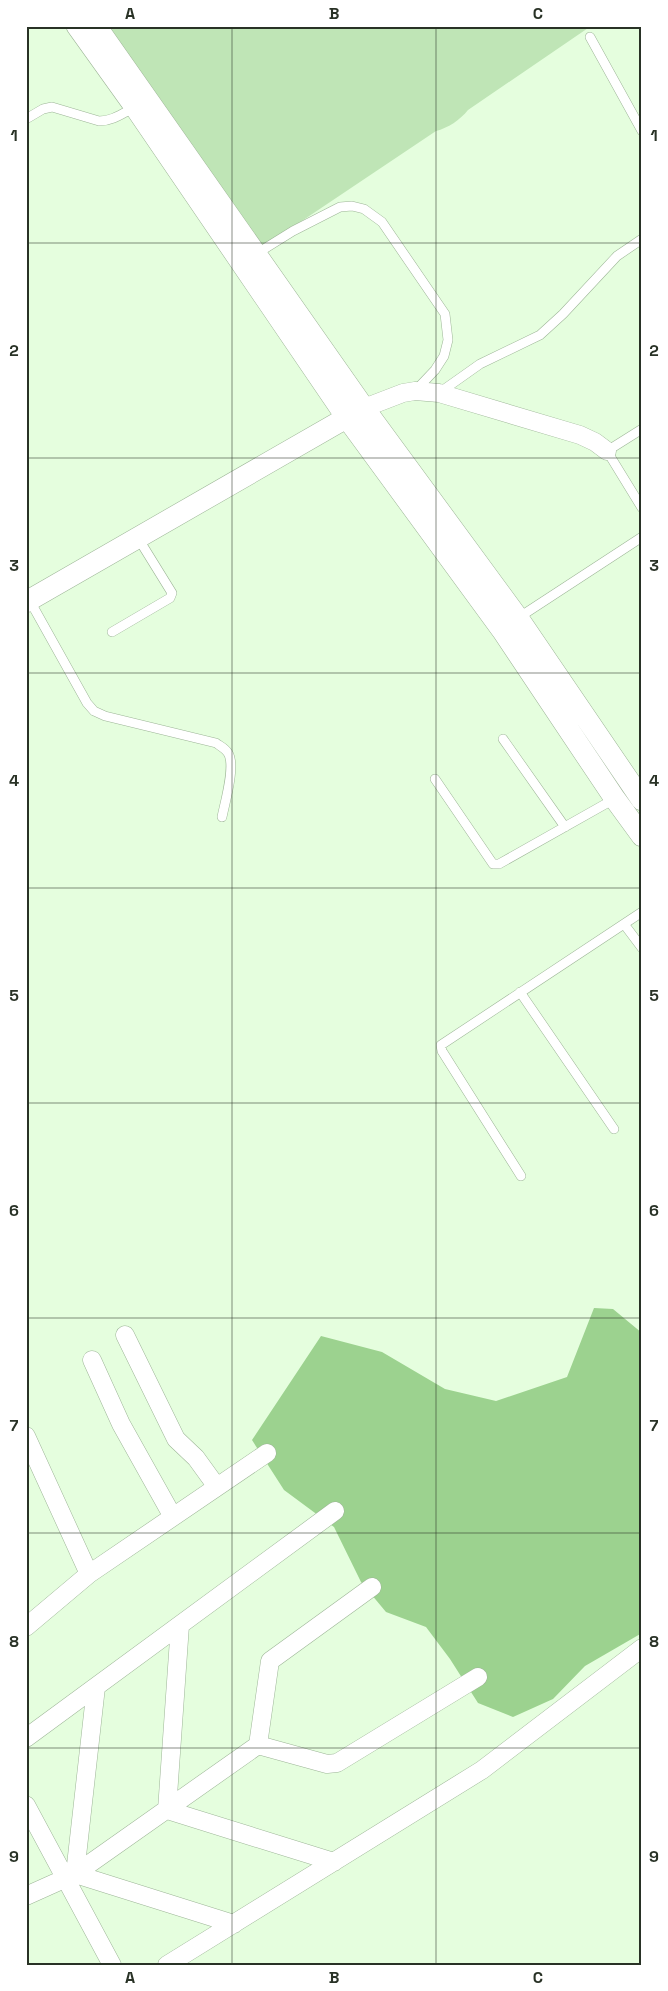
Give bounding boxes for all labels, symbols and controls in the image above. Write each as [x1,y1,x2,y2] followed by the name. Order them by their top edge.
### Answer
[125,3,135,24] text: A
[329,3,339,24] text: B
[533,3,543,24] text: C
[10,125,18,146] text: 1
[650,125,658,146] text: 1
[9,340,19,361] text: 2
[649,340,659,361] text: 2
[9,555,19,576] text: 3
[649,555,659,576] text: 3
[9,770,19,791] text: 4
[649,770,659,791] text: 4
[9,985,19,1006] text: 5
[649,985,659,1006] text: 5
[9,1200,19,1221] text: 6
[649,1200,659,1221] text: 6
[10,1415,19,1436] text: 7
[650,1415,659,1436] text: 7
[9,1631,19,1652] text: 8
[649,1631,659,1652] text: 8
[9,1846,19,1867] text: 9
[649,1846,659,1867] text: 9
[125,1967,135,1988] text: A
[329,1967,339,1988] text: B
[533,1967,543,1988] text: C

